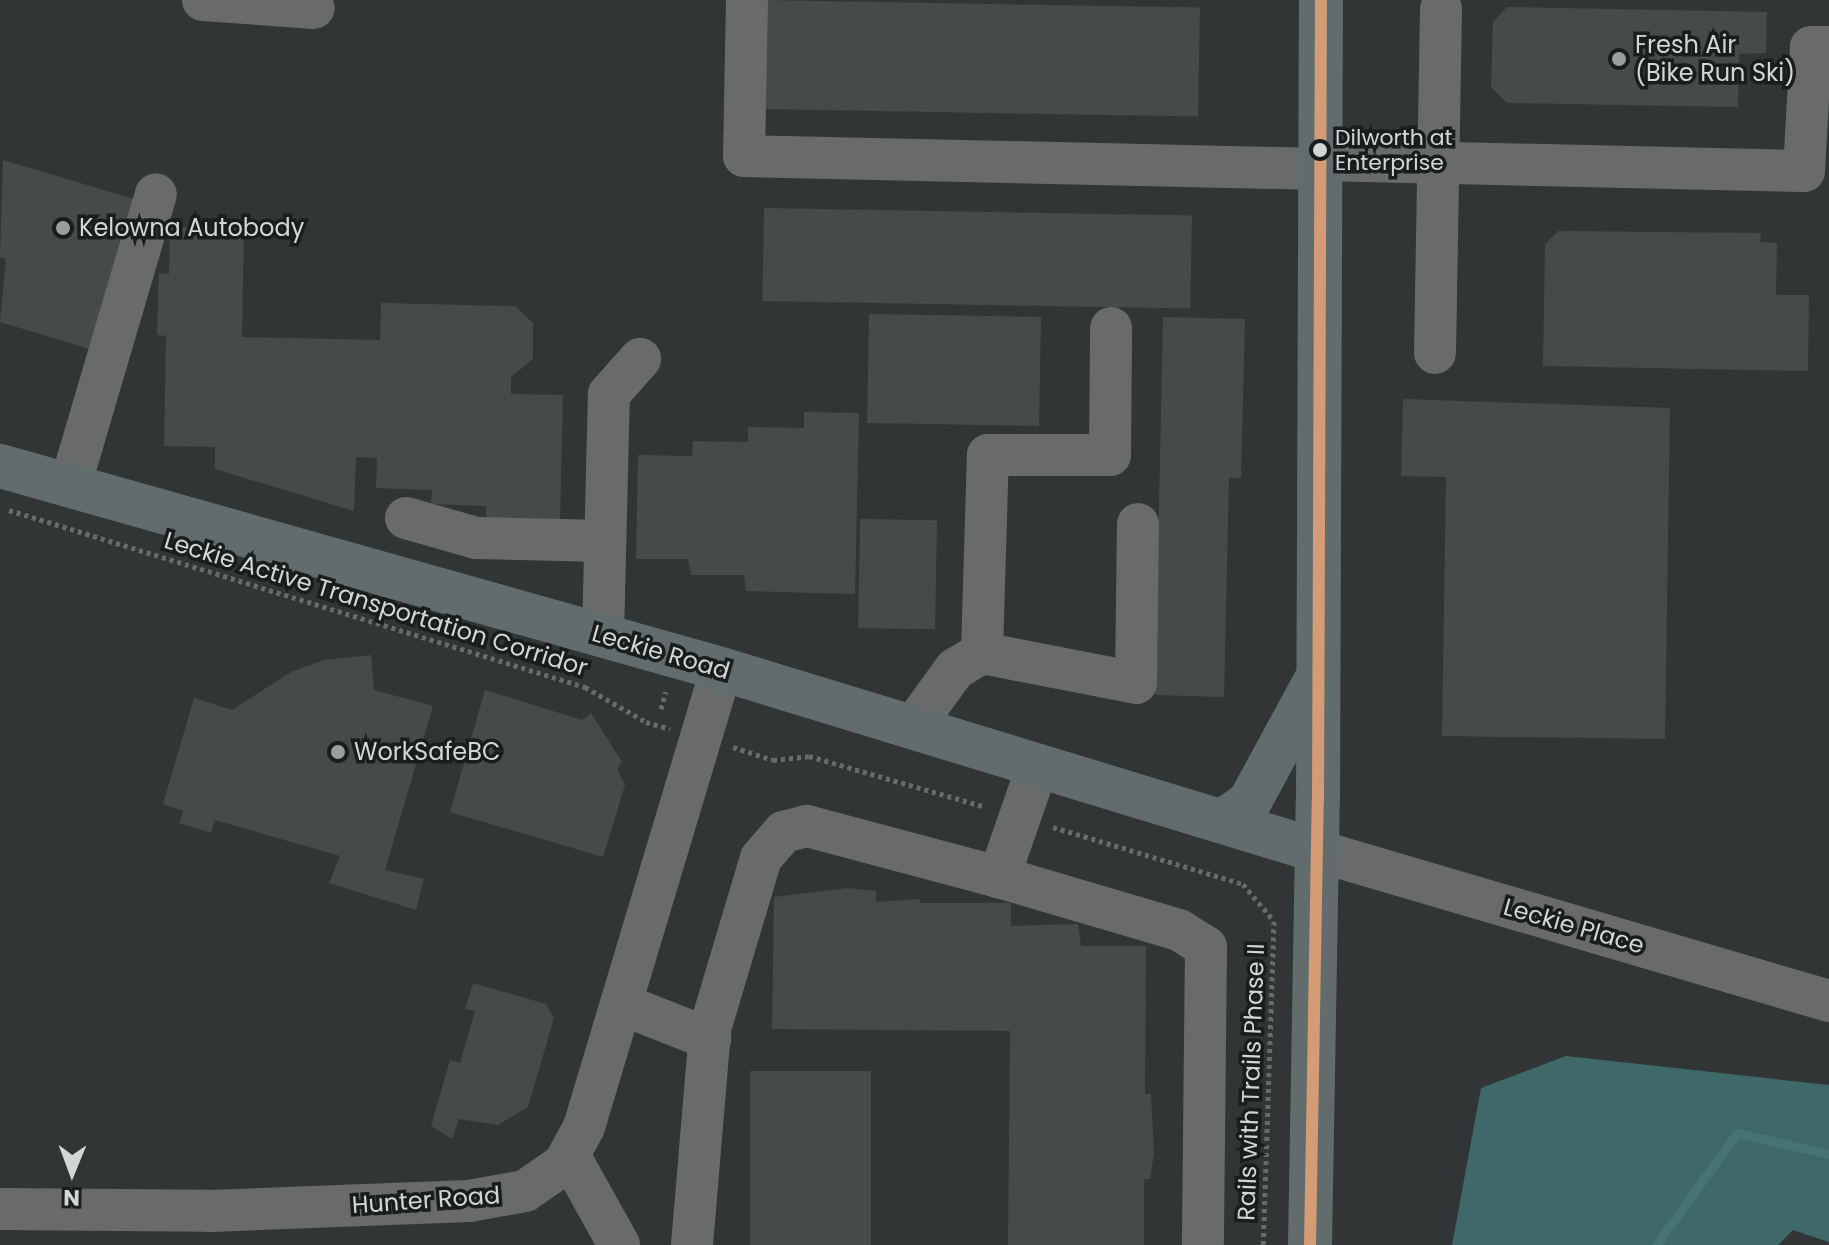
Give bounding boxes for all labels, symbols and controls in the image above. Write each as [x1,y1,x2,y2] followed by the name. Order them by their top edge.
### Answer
[1635,31,1795,87] place label: Fresh Air (Bike Run Ski)
[1610,50,1628,68] marker: Fresh Air (Bike Run Ski)
[1335,124,1453,176] place label: Dilworth at Enterprise
[1312,142,1328,158] marker: Dilworth at Enterprise
[79,214,304,242] place label: Kelowna Autobody
[54,219,72,237] marker: Kelowna Autobody
[161,526,591,682] street label: Leckie Active Transportation Corridor
[589,619,733,685] street label: Leckie Road
[354,738,500,766] place label: WorkSafeBC
[329,743,347,761] marker: WorkSafeBC
[1500,892,1648,960] street label: Leckie Place
[1232,943,1270,1221] street label: Rails with Trails Phase II
[32,1133,112,1213] north arrow
[351,1180,501,1220] street label: Hunter Road
[63,1182,80,1213] text: N

